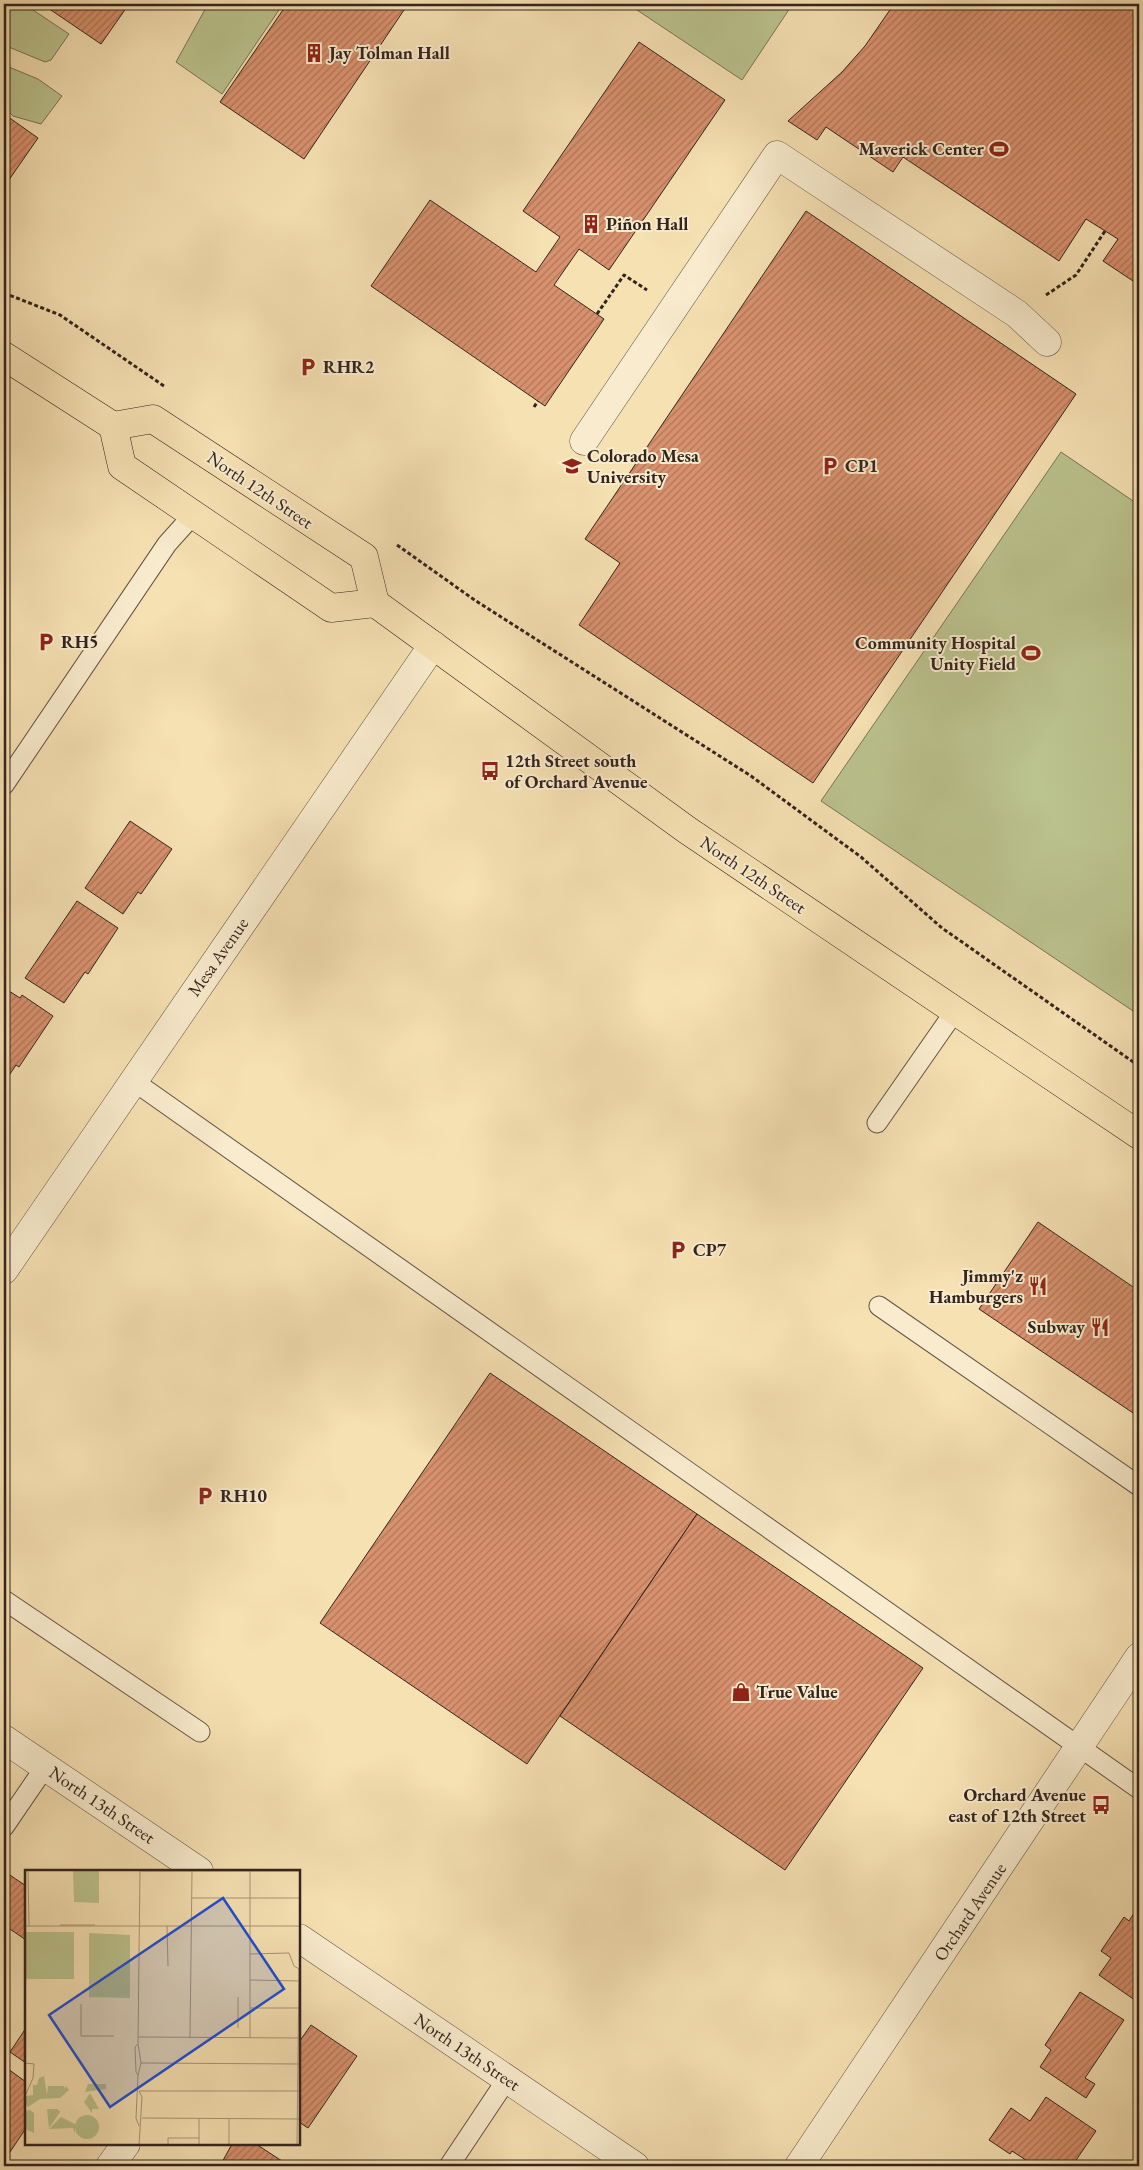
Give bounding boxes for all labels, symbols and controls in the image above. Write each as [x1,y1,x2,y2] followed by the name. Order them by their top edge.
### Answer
[327,41,450,64] place label: Jay Tolman Hall
[303,42,325,64] building icon: Jay Tolman Hall
[859,137,985,160] place label: Maverick Center
[988,138,1010,160] sports icon: Maverick Center
[606,212,689,235] place label: Piñon Hall
[580,213,602,235] building icon: Piñon Hall
[323,355,375,378] place label: RHR2
[297,356,319,378] parking icon: RHR2
[587,444,699,488] place label: Colorado Mesa University
[203,446,318,534] street label: North 12th Street
[845,454,878,477] place label: CP1
[561,455,583,477] school or university icon: Colorado Mesa University
[819,455,841,477] parking icon: CP1
[61,630,99,653] place label: RH5
[35,631,57,653] parking icon: RH5
[855,631,1016,675] place label: Community Hospital Unity Field
[1020,642,1042,664] sports icon: Community Hospital Unity Field
[505,749,648,793] place label: 12th Street south of Orchard Avenue
[479,760,501,782] bus stop icon: 12th Street south of Orchard Avenue
[696,831,811,919] street label: North 12th Street
[182,913,253,1001] street label: Mesa Avenue
[693,1238,727,1261] place label: CP7
[667,1239,689,1261] parking icon: CP7
[929,1264,1023,1308] place label: Jimmy'z Hamburgers
[1027,1275,1049,1297] restaurant icon: Jimmy'z Hamburgers
[1028,1315,1085,1338] place label: Subway
[1089,1316,1111,1338] restaurant icon: Subway
[220,1484,268,1507] place label: RH10
[194,1485,216,1507] parking icon: RH10
[756,1680,838,1703] place label: True Value
[730,1681,752,1703] shop icon: True Value
[45,1761,160,1849] street label: North 13th Street
[949,1783,1086,1827] place label: Orchard Avenue east of 12th Street
[1090,1794,1112,1816] bus stop icon: Orchard Avenue east of 12th Street
[928,1858,1011,1965] street label: Orchard Avenue
[25,1870,300,2145] inset map
[410,2008,525,2096] street label: North 13th Street

